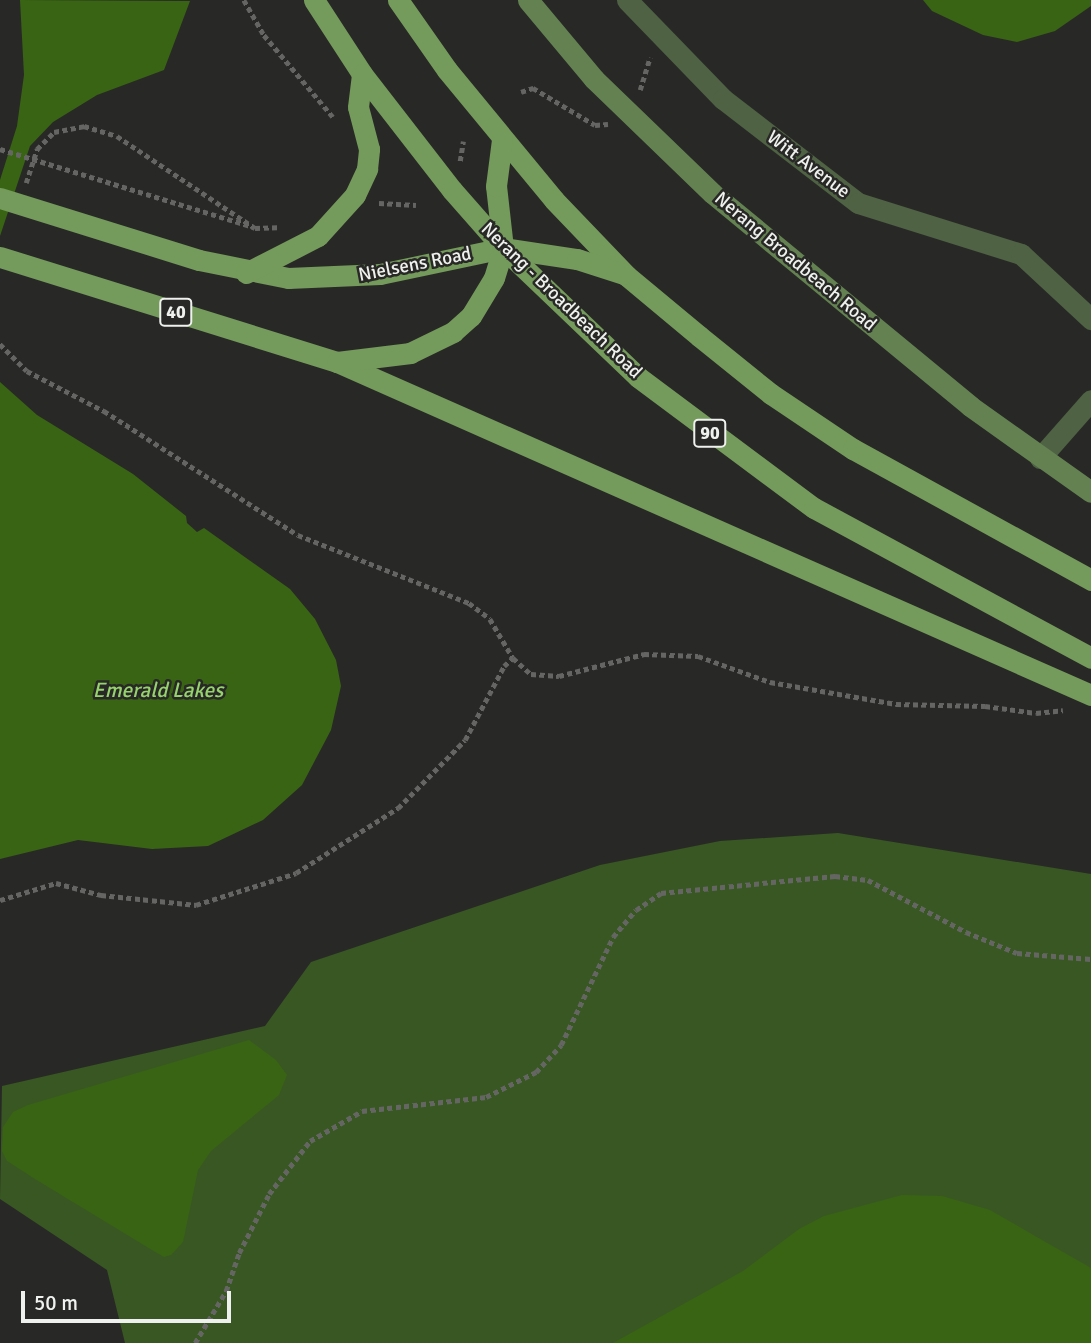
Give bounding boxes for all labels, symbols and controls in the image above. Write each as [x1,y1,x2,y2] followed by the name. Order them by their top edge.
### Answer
[762,126,854,204] street label: Witt Avenue
[710,188,880,336] street label: Nerang Broadbeach Road
[476,218,646,384] street label: Nerang - Broadbeach Road
[357,243,473,287] street label: Nielsens Road
[158,298,194,326] road number: 40
[692,418,728,447] road number: 90
[93,677,223,703] water label: Emerald Lakes
[24,1276,234,1320] scale bar
[34,1290,78,1316] text: 50 m

